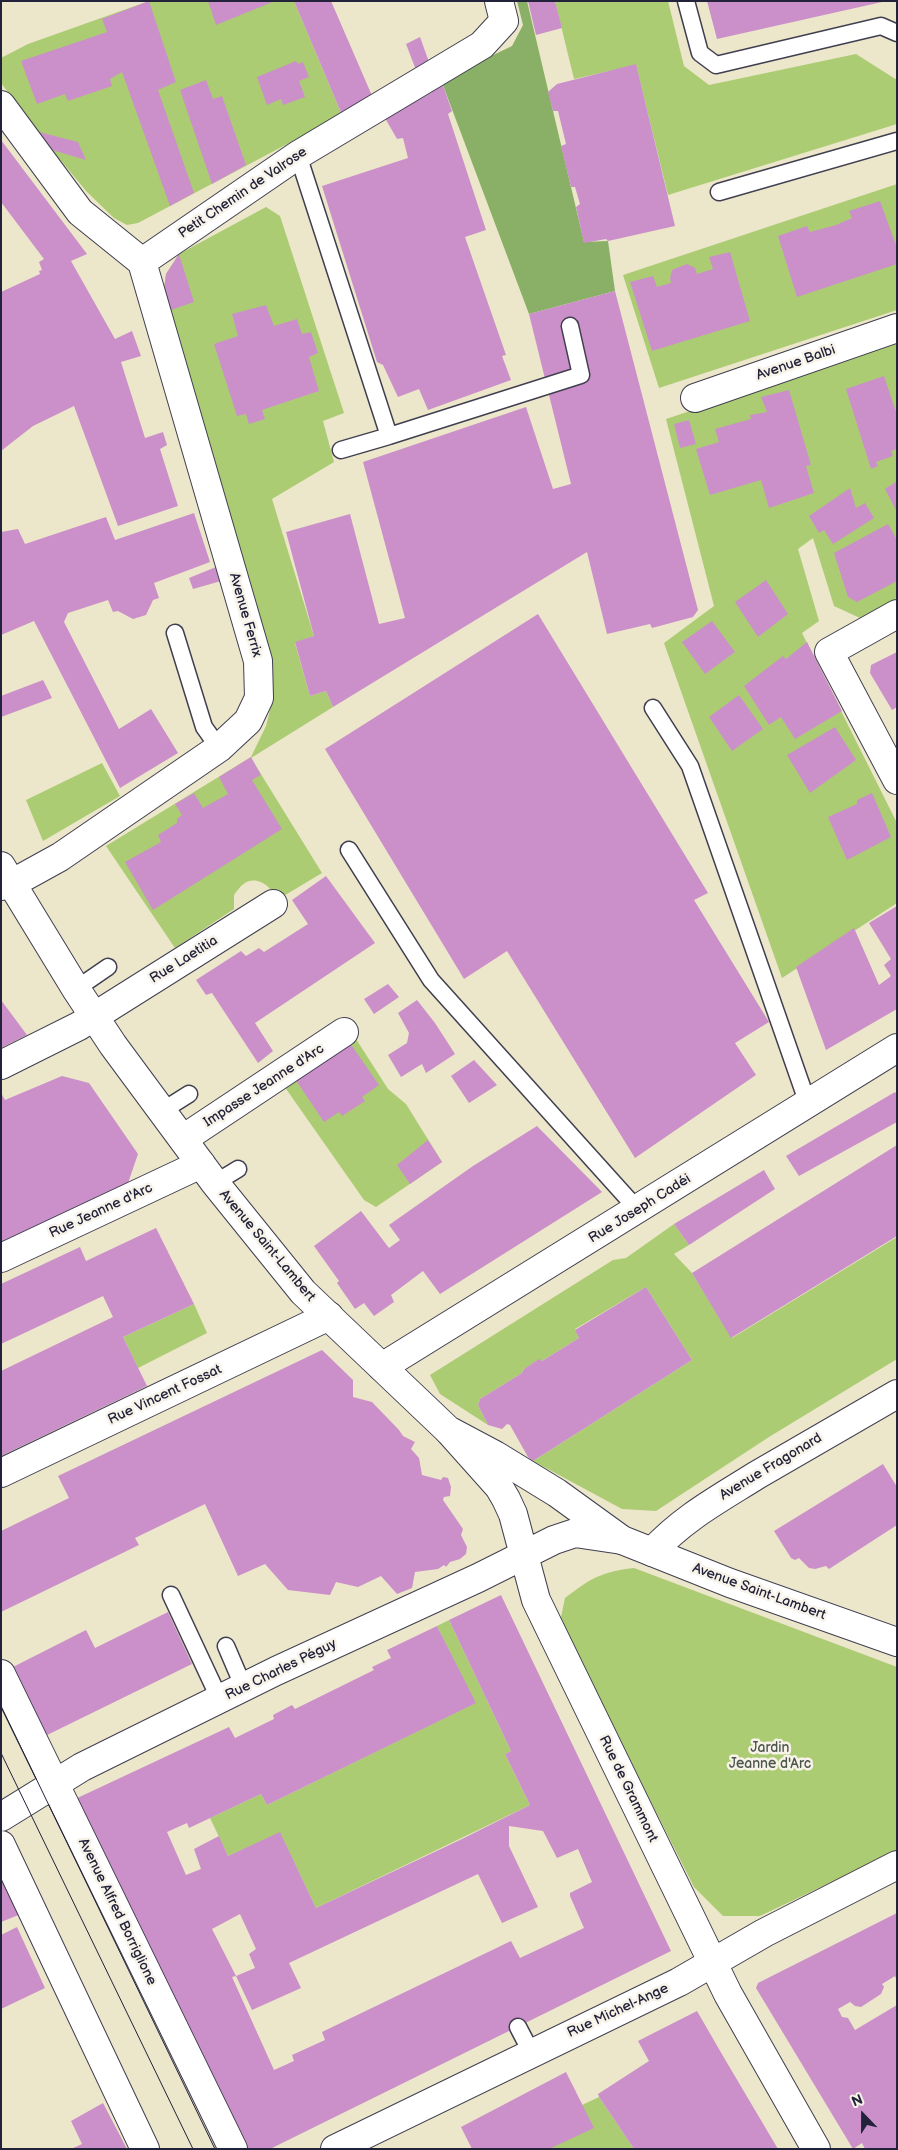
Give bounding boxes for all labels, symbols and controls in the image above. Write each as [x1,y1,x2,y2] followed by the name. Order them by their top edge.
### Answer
[176,144,310,242] street label: Petit Chemin de Valrose
[754,342,838,384] street label: Avenue Balbi
[225,571,265,659] street label: Avenue Ferrix
[147,933,221,987] street label: Rue Laetitia
[201,1041,327,1131] street label: Impasse Jeanne d'Arc
[586,1171,694,1247] street label: Rue Joseph Cadéi
[47,1180,155,1242] street label: Rue Jeanne d'Arc
[215,1187,319,1305] street label: Avenue Saint-Lambert
[106,1361,224,1429] street label: Rue Vincent Fossat
[717,1430,825,1504] street label: Avenue Fragonard
[690,1560,828,1624] street label: Avenue Saint-Lambert
[223,1636,339,1704] street label: Rue Charles Péguy
[595,1733,661,1845] street label: Rue de Grammont
[729,1740,811,1772] park label: Jardin Jeanne d'Arc
[74,1836,160,1988] street label: Avenue Alfred Borriglione
[565,1980,671,2042] street label: Rue Michel-Ange
[838,2090,888,2140] north arrow
[849,2091,865,2110] text: N

